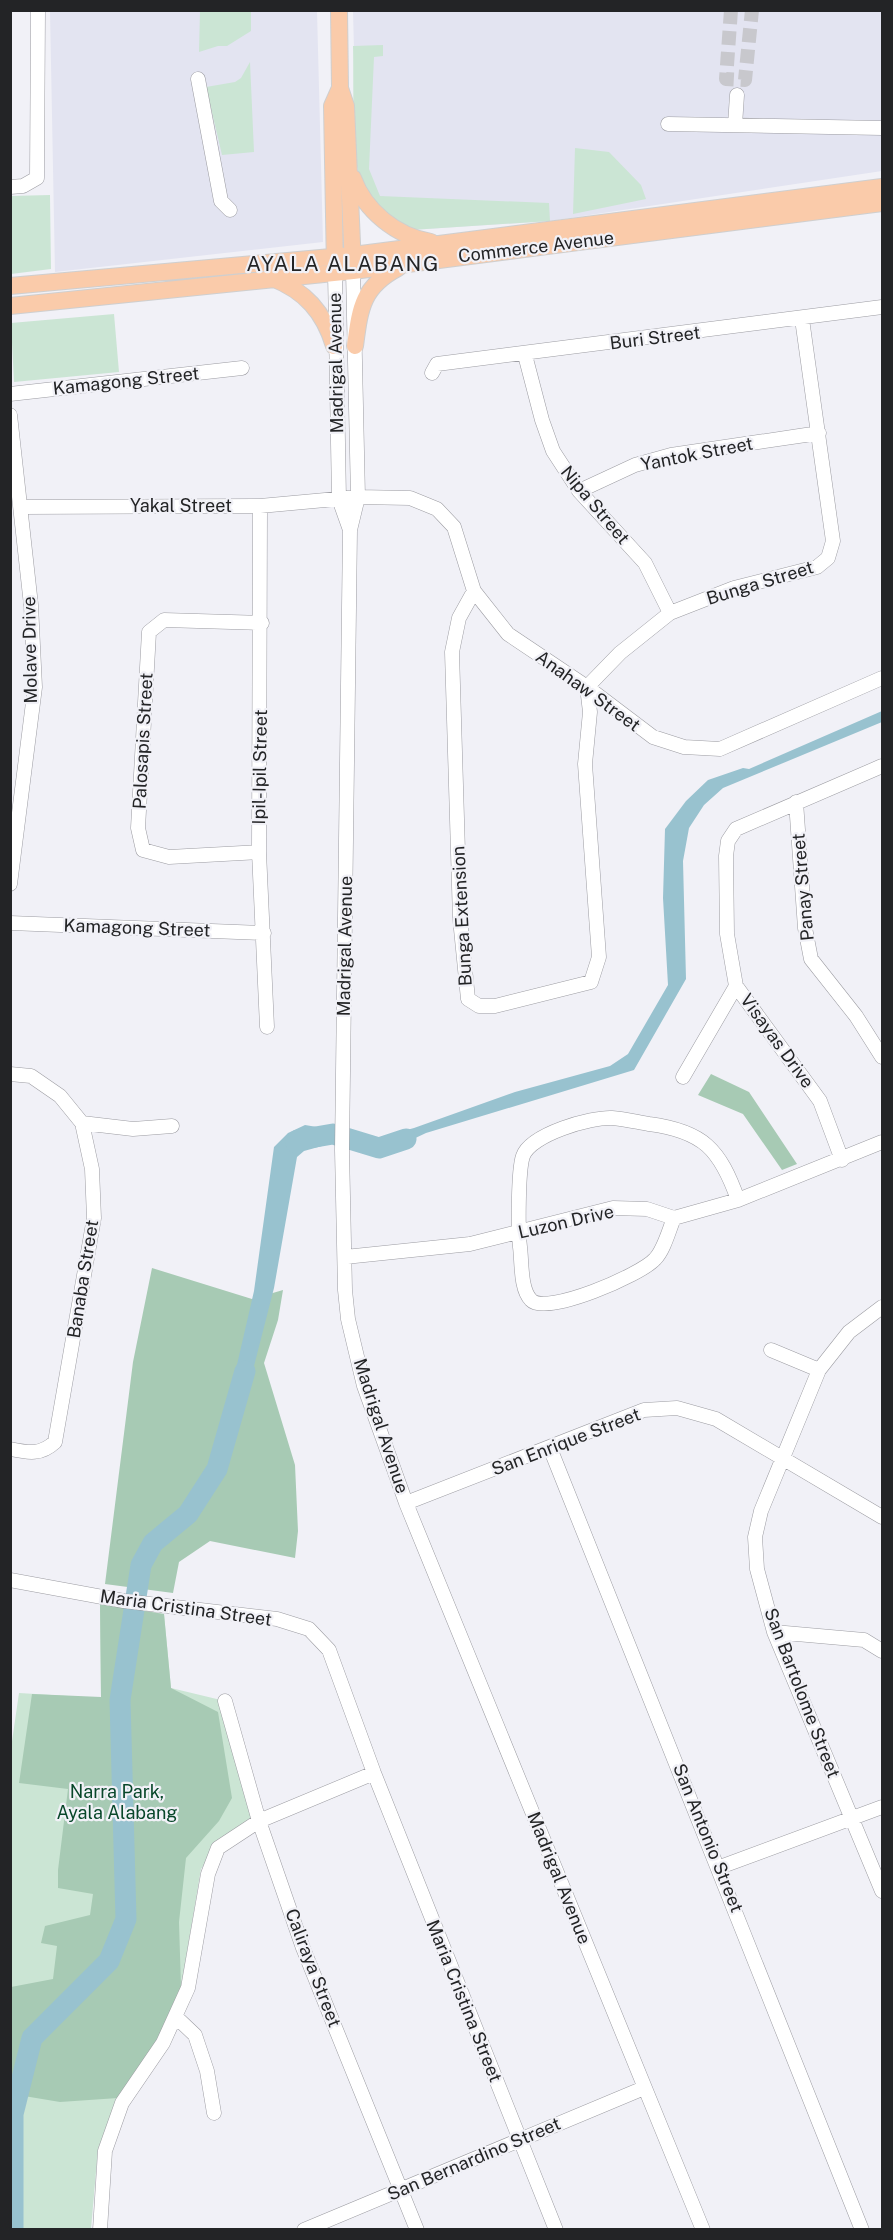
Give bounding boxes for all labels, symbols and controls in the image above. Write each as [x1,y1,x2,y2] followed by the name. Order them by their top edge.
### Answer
[457,227,615,266] street label: Commerce Avenue
[246,251,440,276] district label: AYALA ALABANG
[324,292,347,434] street label: Madrigal Avenue
[608,322,701,353] street label: Buri Street
[52,362,200,399] street label: Kamagong Street
[639,432,755,475] street label: Yantok Street
[557,461,634,548] street label: Nipa Street
[130,495,232,516] street label: Yakal Street
[704,556,816,609] street label: Bunga Street
[18,596,41,704] street label: Molave Drive
[532,646,645,736] street label: Anahaw Street
[128,672,157,810] street label: Palosapis Street
[248,709,271,825] street label: Ipil-Ipil Street
[787,832,818,942] street label: Panay Street
[447,845,476,987] street label: Bunga Extension
[333,875,356,1017] street label: Madrigal Avenue
[63,914,211,941] street label: Kamagong Street
[736,990,819,1092] street label: Visayas Drive
[516,1200,616,1243] street label: Luzon Drive
[63,1218,102,1340] street label: Banaba Street
[350,1356,413,1496] street label: Madrigal Avenue
[488,1403,643,1480] street label: San Enrique Street
[99,1585,273,1630] street label: Maria Cristina Street
[760,1605,845,1781] street label: San Bartolome Street
[669,1760,748,1915] street label: San Antonio Street
[56,1781,178,1823] park label: Narra Park, Ayala Alabang
[523,1809,596,1947] street label: Madrigal Avenue
[281,1906,346,2030] street label: Caliraya Street
[422,1917,507,2085] street label: Maria Cristina Street
[384,2113,564,2205] street label: San Bernardino Street

